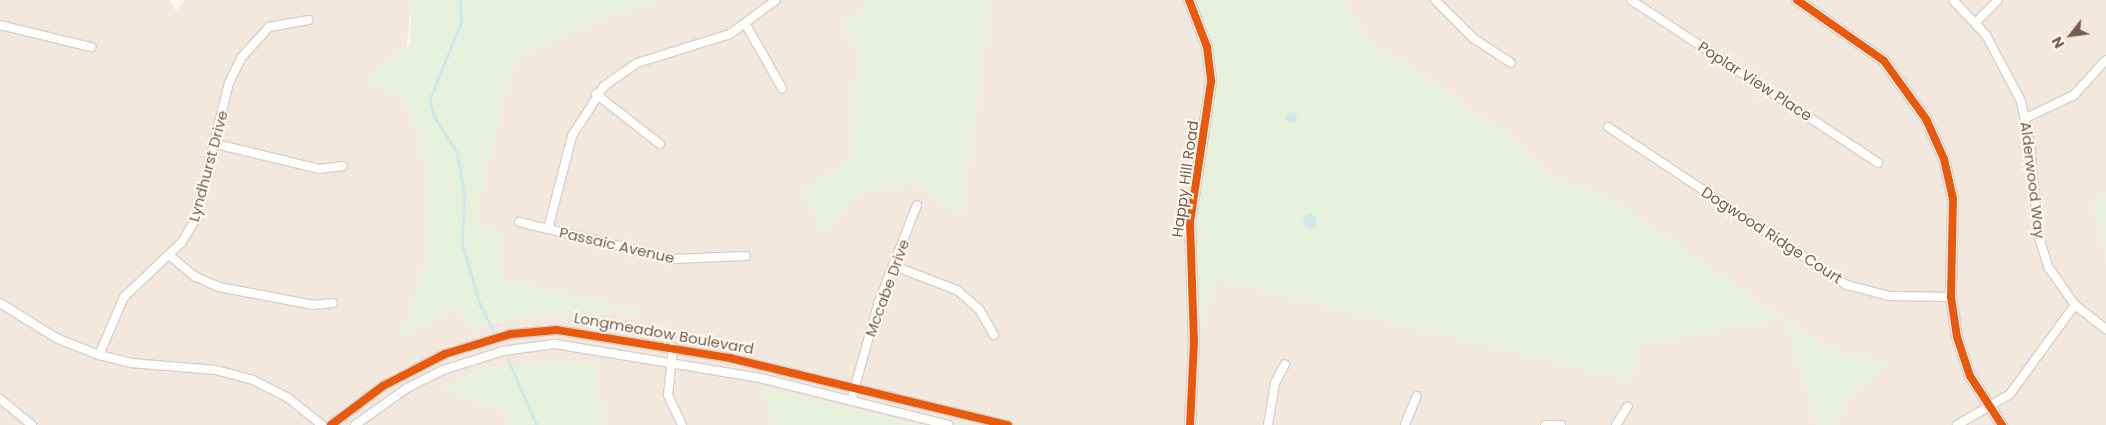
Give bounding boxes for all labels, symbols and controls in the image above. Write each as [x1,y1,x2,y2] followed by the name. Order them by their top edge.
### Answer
[2046,10,2096,60] north arrow
[2047,33,2069,52] text: N
[1695,37,1815,125] street label: Poplar View Place
[185,108,231,224] street label: Lyndhurst Drive
[1168,119,1202,239] street label: Happy Hill Road
[2017,120,2049,240] street label: Alderwood Way
[1698,183,1846,287] street label: Dogwood Ridge Court
[558,223,676,267] street label: Passaic Avenue
[861,237,913,339] street label: Mccabe Drive
[573,308,755,358] street label: Longmeadow Boulevard

